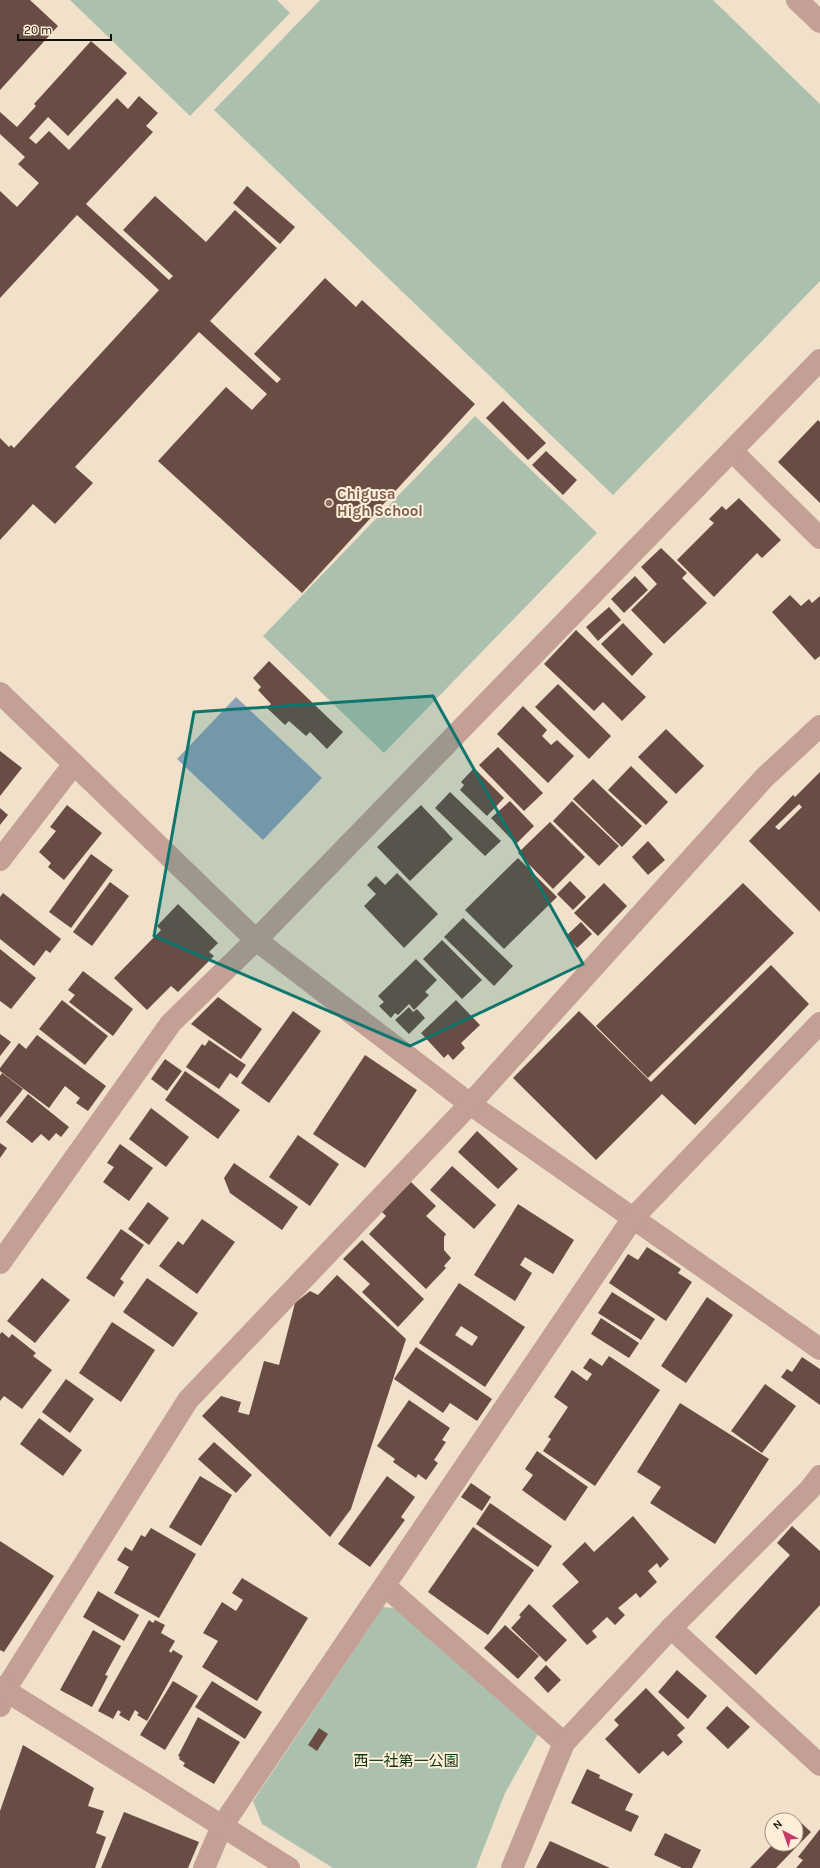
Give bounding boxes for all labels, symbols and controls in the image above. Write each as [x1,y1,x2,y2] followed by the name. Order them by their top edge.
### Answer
[18,16,111,42] scale bar
[24,23,52,37] text: 20 m
[337,485,423,520] place label: Chigusa High School
[324,498,334,508] marker: Chigusa High School
[353,1752,459,1770] park label: 西一社第一公園
[764,1812,804,1852] north arrow
[771,1817,785,1832] text: N

